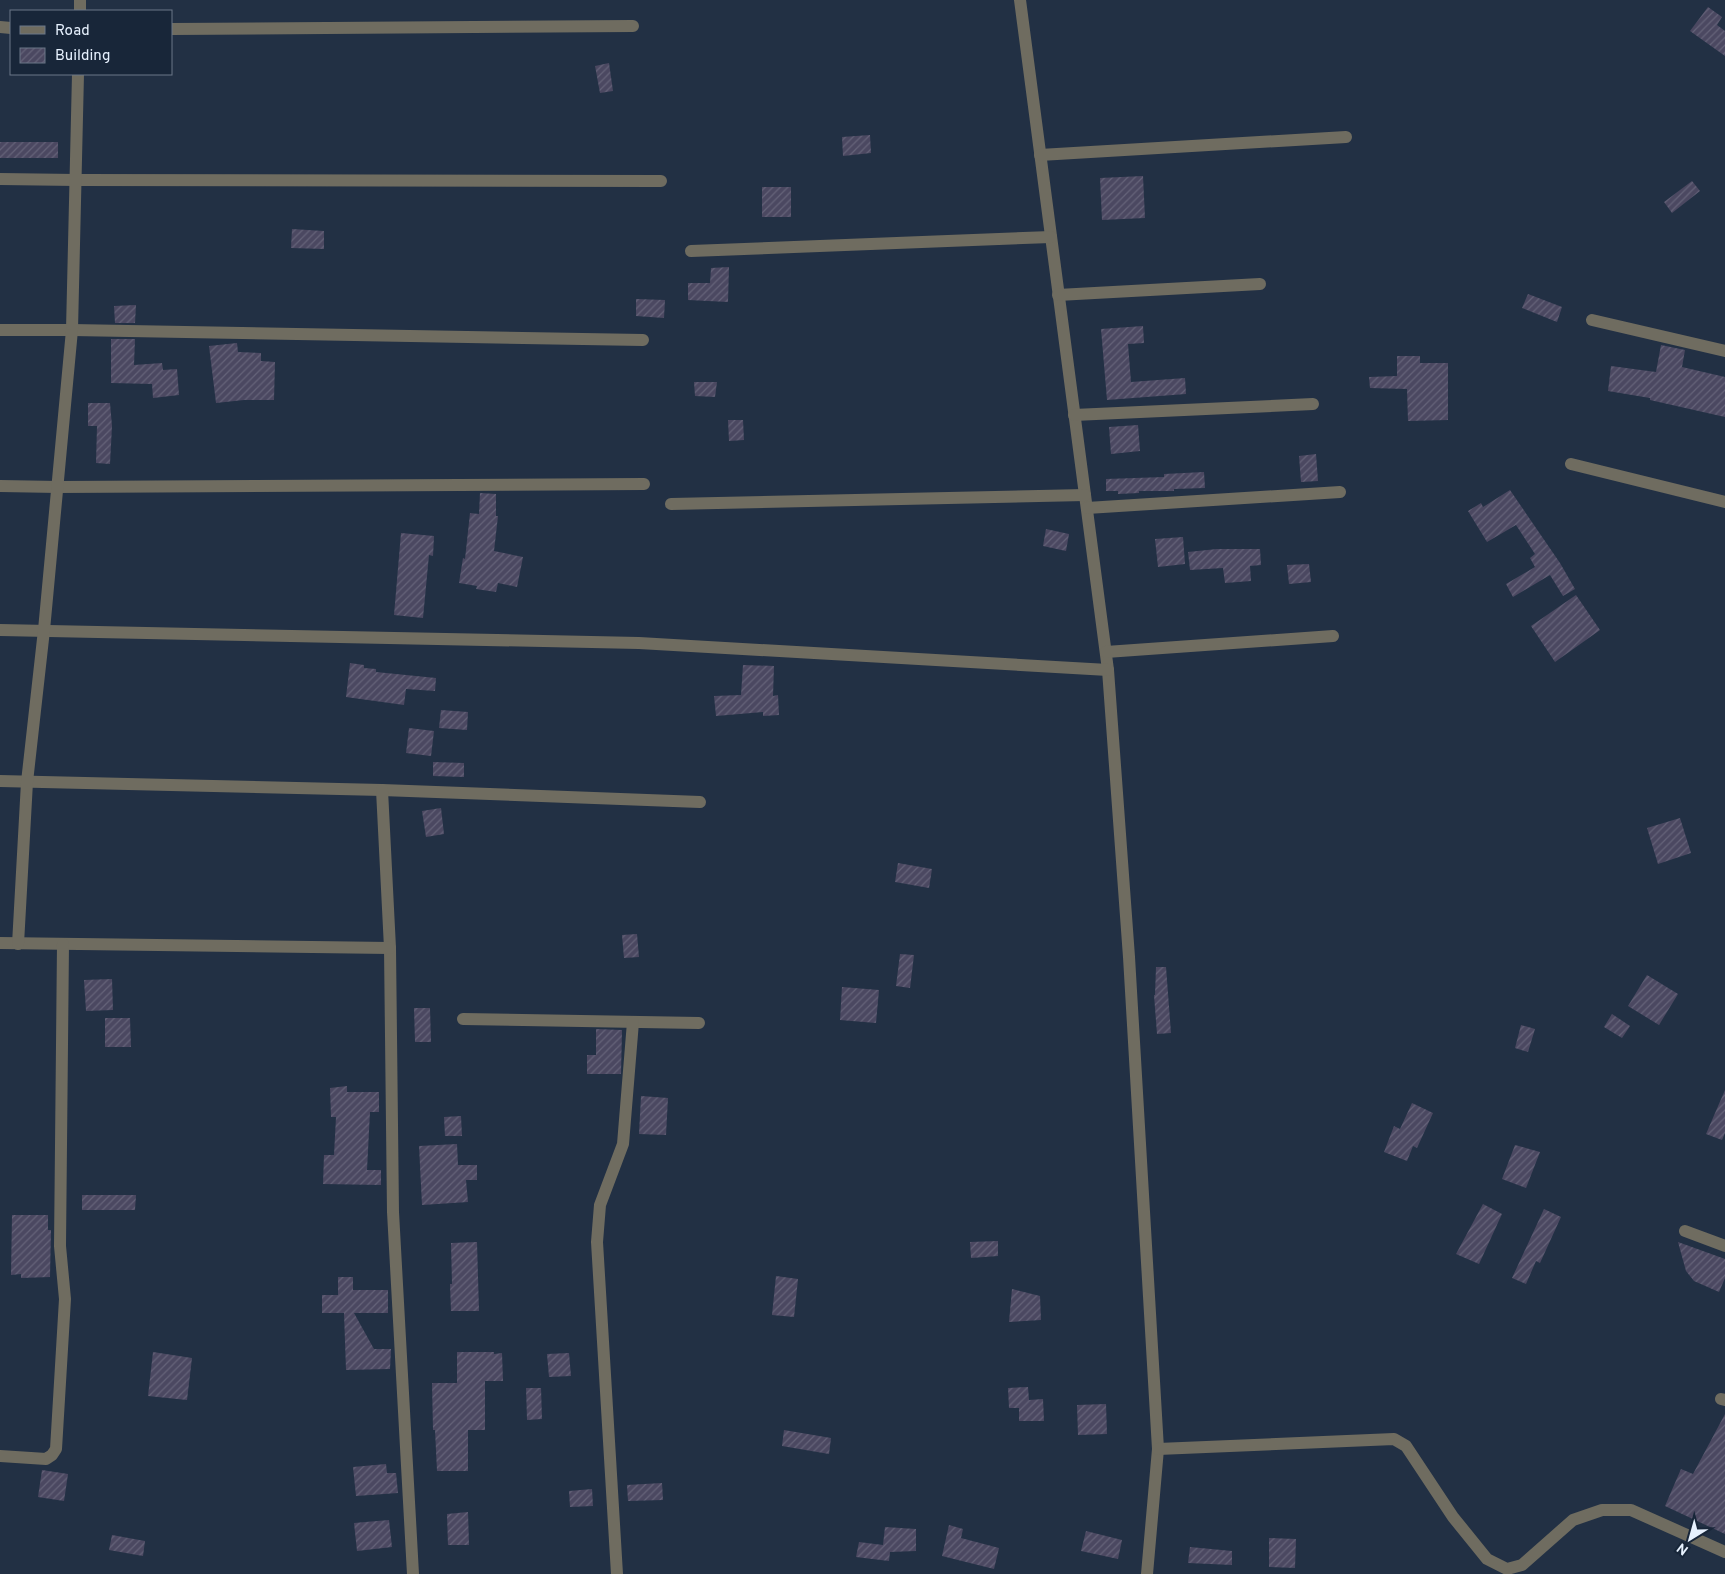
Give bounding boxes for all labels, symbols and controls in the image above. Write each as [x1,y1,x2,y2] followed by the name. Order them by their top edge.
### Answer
[10,10,172,75] legend
[55,22,90,41] text: Road
[55,47,110,66] text: Building
[1665,1514,1715,1564] north arrow
[1674,1538,1692,1558] text: N

